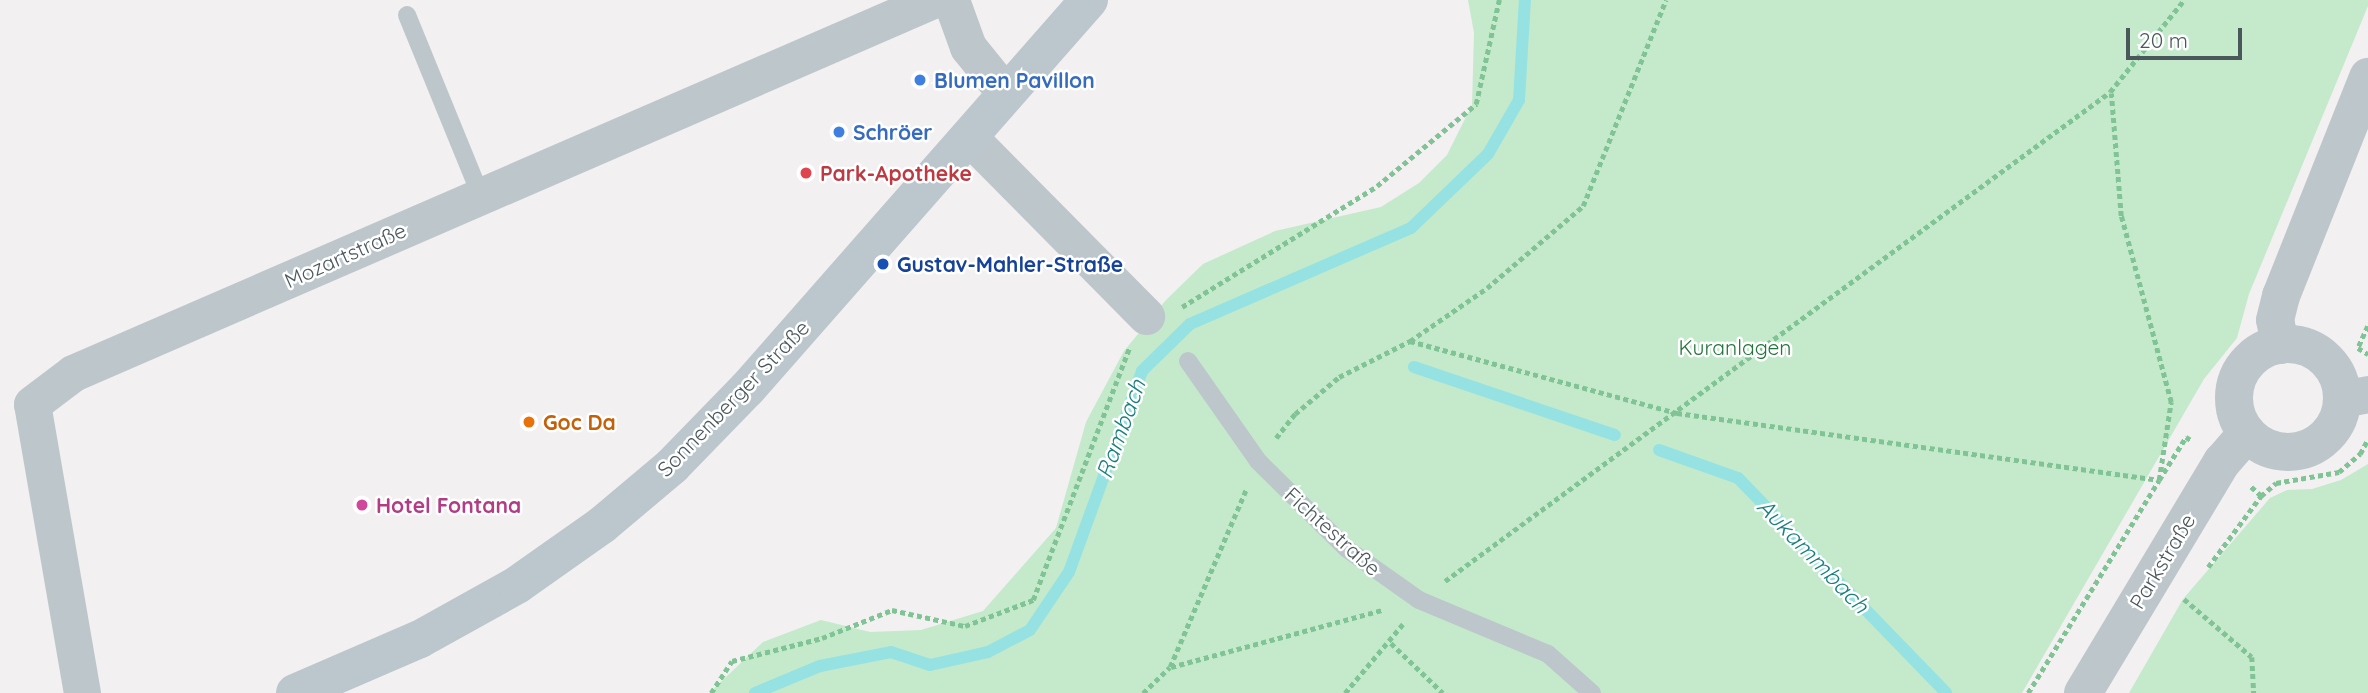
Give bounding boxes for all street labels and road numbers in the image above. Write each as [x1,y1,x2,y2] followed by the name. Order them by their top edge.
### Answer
[280,217,410,293] street label: Mozartstraße
[652,315,814,481] street label: Sonnenberger Straße
[1280,481,1386,581] street label: Fichtestraße
[2124,509,2200,613] street label: Parkstraße

